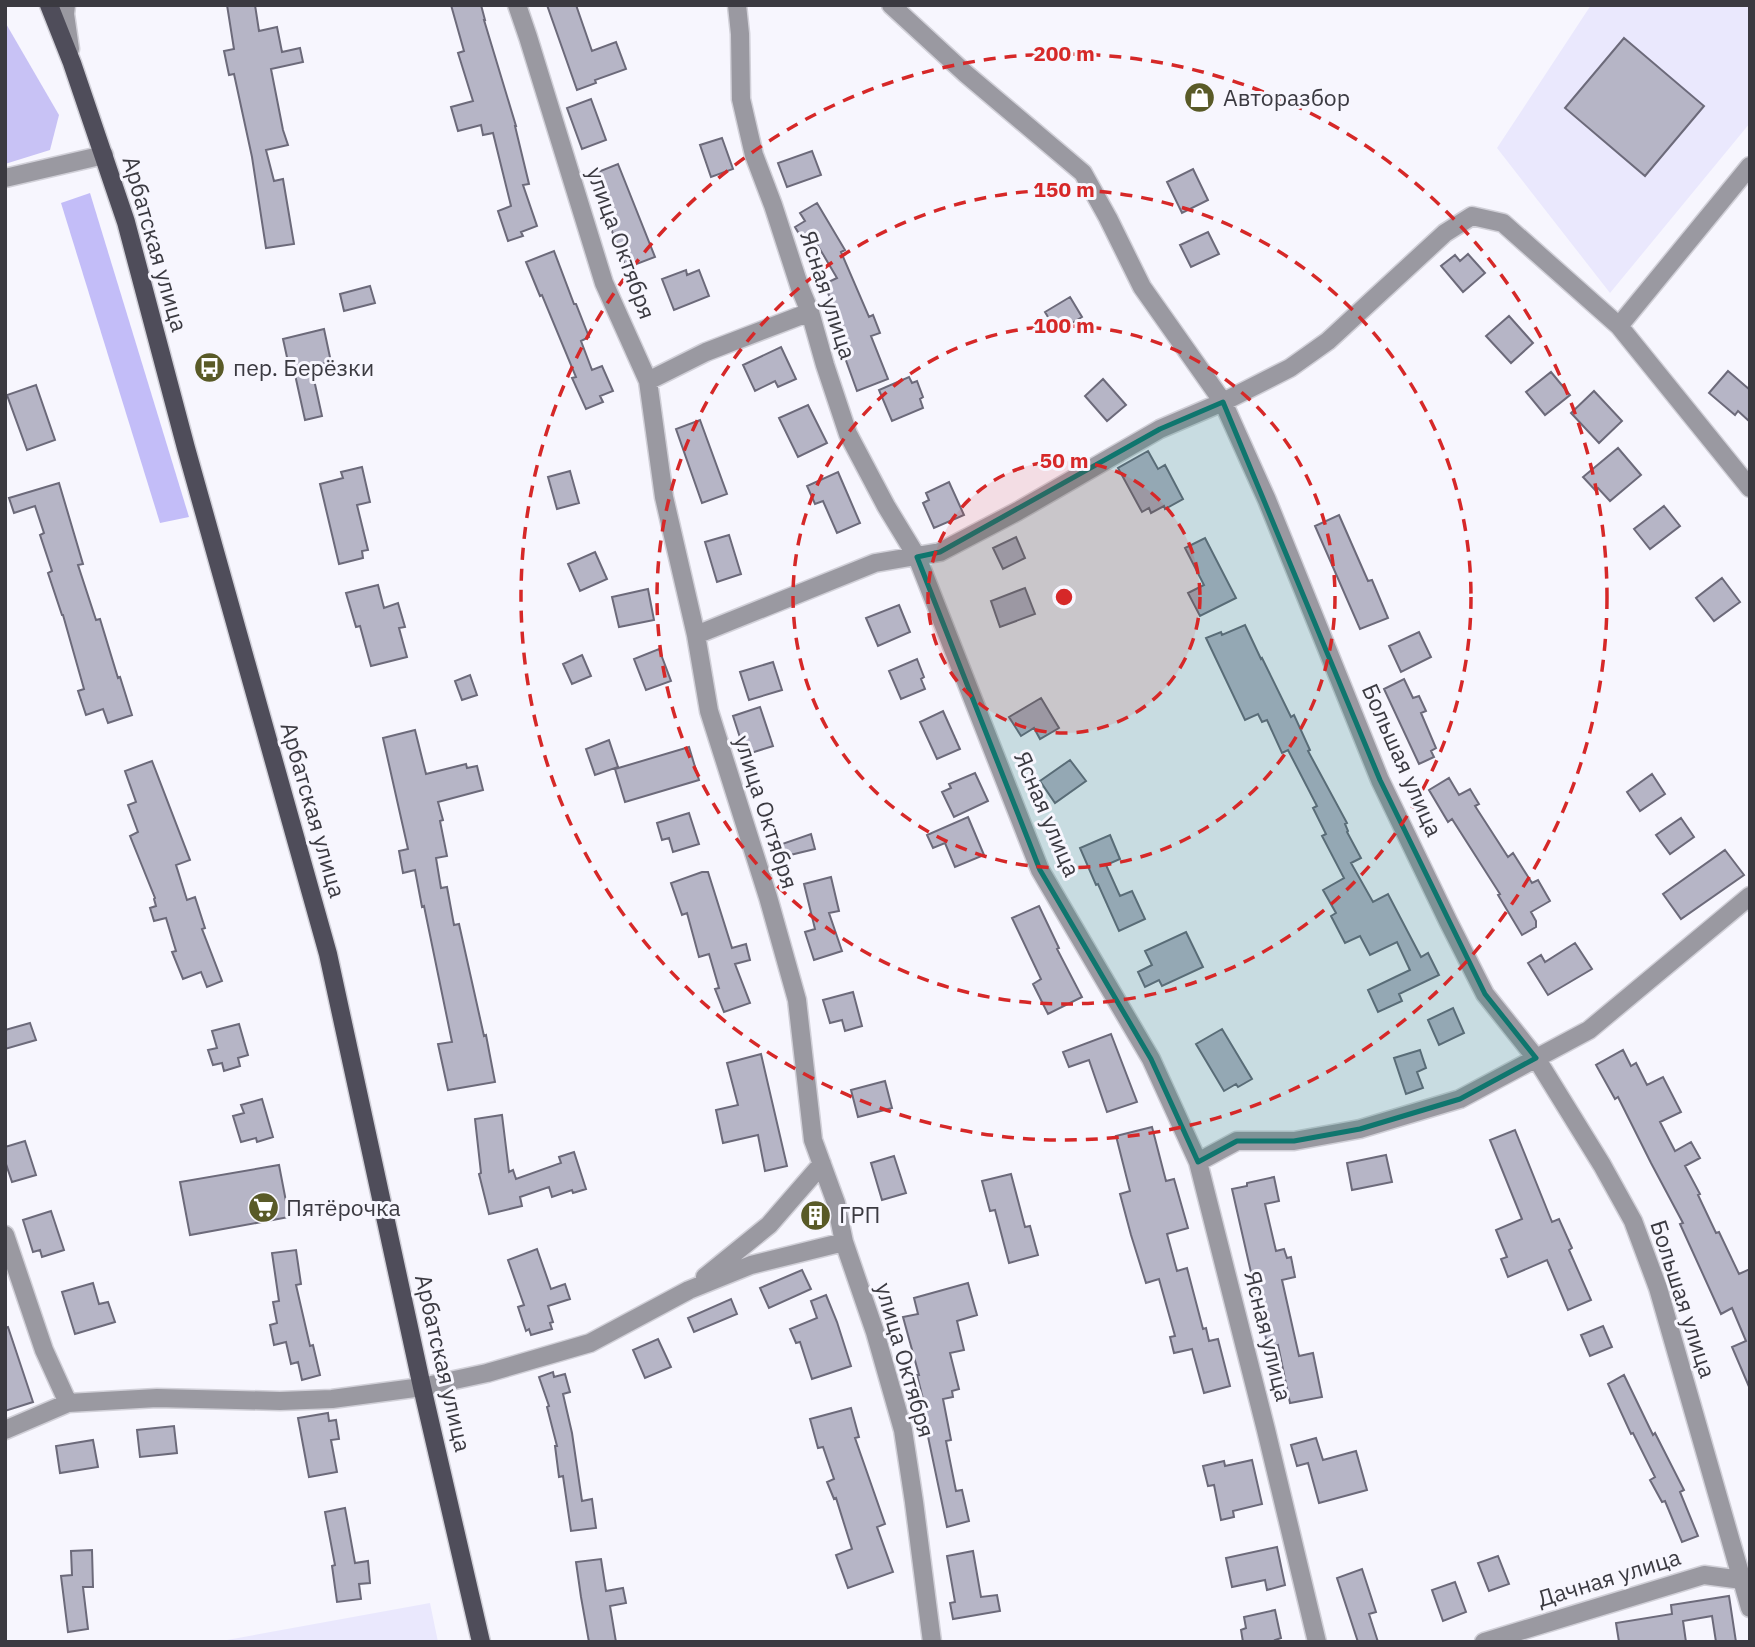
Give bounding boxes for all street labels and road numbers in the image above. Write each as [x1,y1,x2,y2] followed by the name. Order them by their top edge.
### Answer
[117,152,195,335] street label: Арбатская улица
[581,163,663,323] street label: улица Октября
[794,227,864,363] street label: Ясная улица
[1356,678,1450,841] street label: Большая улица
[275,718,353,901] street label: Арбатская улица
[728,731,806,892] street label: улица Октября
[1008,746,1088,881] street label: Ясная улица
[1644,1216,1724,1382] street label: Большая улица
[1238,1267,1300,1404] street label: Ясная улица
[409,1271,479,1454] street label: Арбатская улица
[870,1279,942,1441] street label: улица Октября
[1533,1541,1684,1613] street label: Дачная улица

